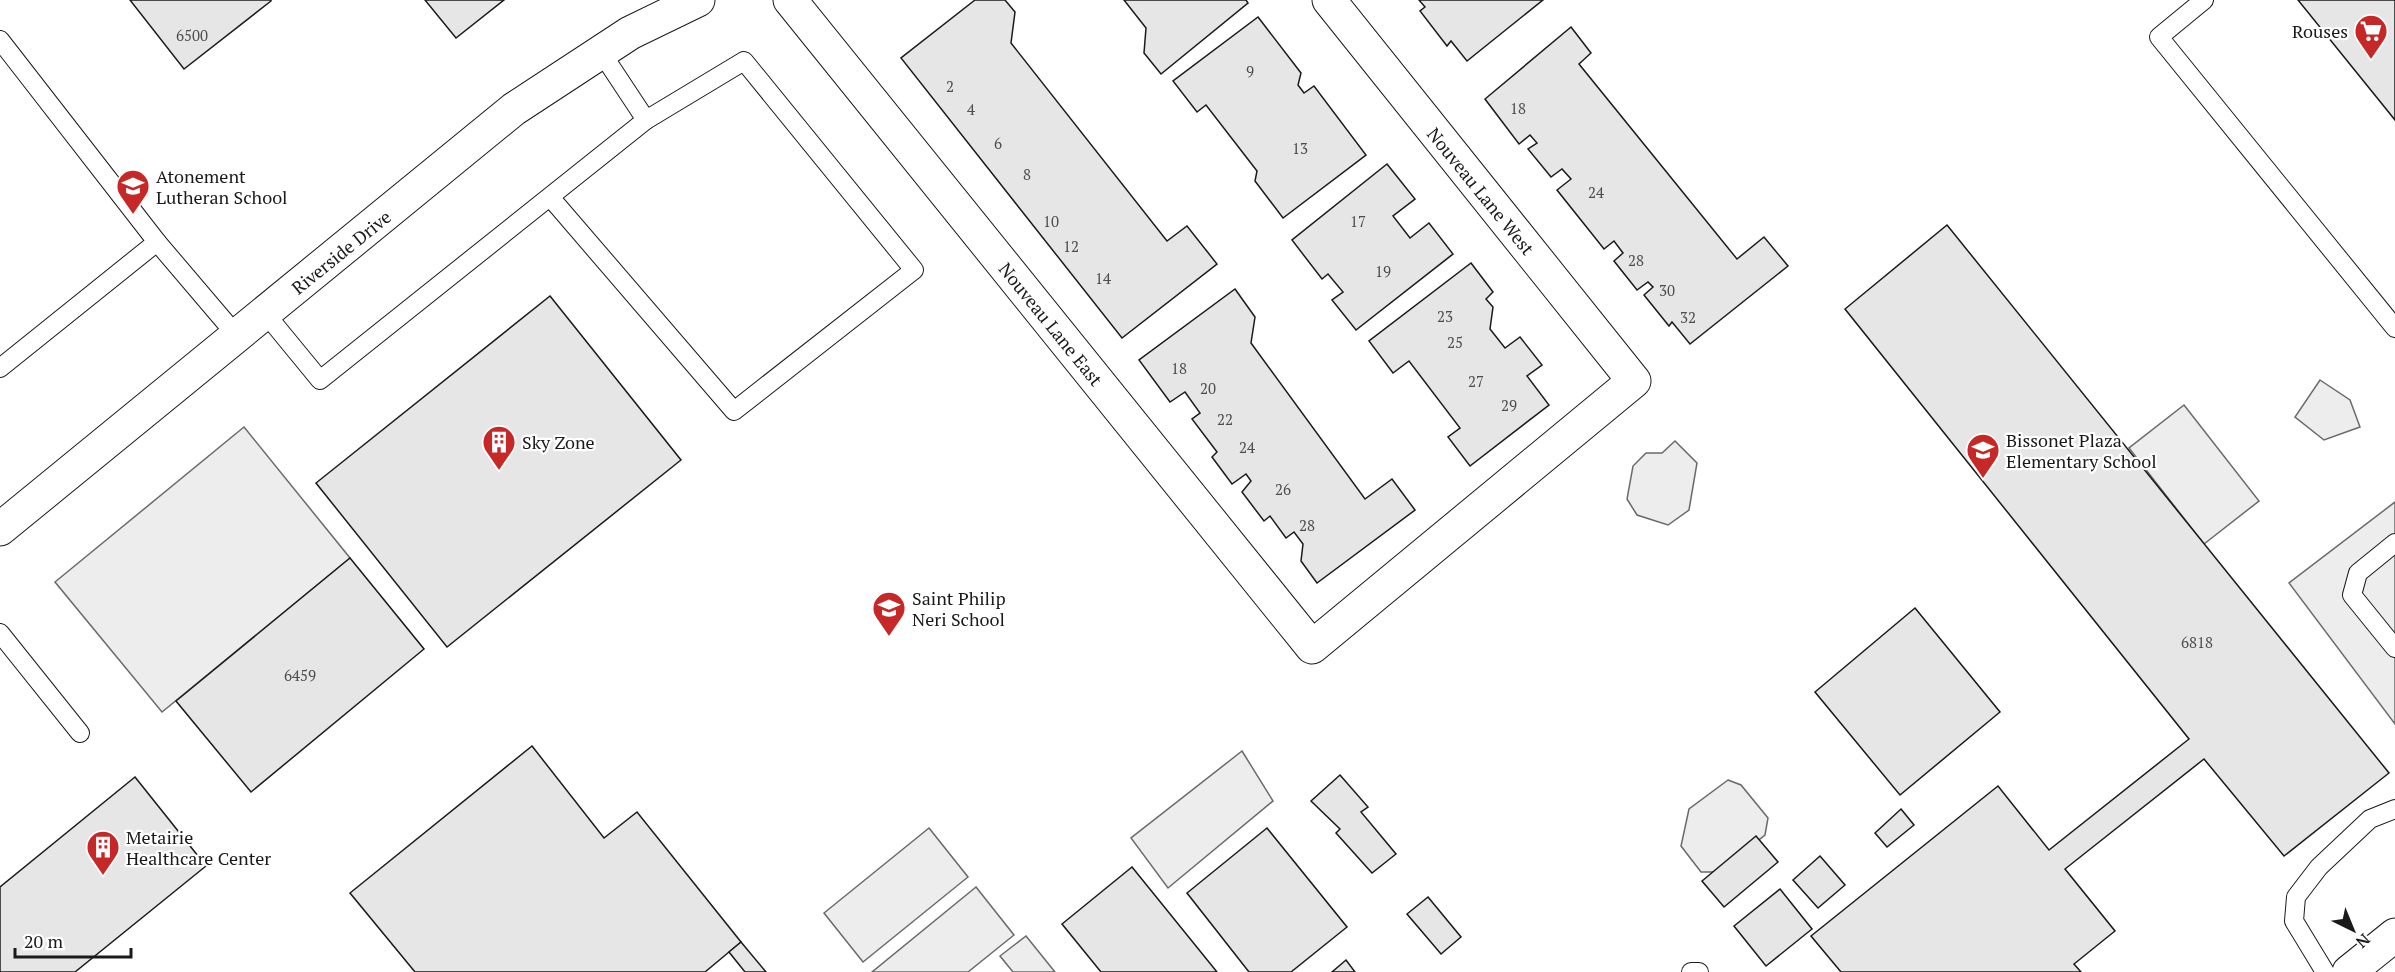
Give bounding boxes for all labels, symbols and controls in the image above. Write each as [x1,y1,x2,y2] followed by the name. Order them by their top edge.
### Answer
[2353,13,2389,60] supermarket icon: Rouses
[2292,19,2348,43] place label: Rouses
[176,25,208,45] house number: 6500
[1246,61,1254,81] house number: 9
[946,76,954,96] house number: 2
[1510,98,1526,118] house number: 18
[967,99,975,119] house number: 4
[1422,122,1540,260] street label: Nouveau Lane West
[994,133,1002,153] house number: 6
[1292,138,1308,158] house number: 13
[156,164,288,209] place label: Atonement Lutheran School
[1023,164,1031,184] house number: 8
[115,168,151,215] school or university icon: Atonement Lutheran School
[1588,182,1604,202] house number: 24
[286,205,396,299] street label: Riverside Drive
[1043,211,1059,231] house number: 10
[1350,211,1366,231] house number: 17
[1063,236,1079,256] house number: 12
[1628,250,1644,270] house number: 28
[994,257,1108,391] street label: Nouveau Lane East
[1375,261,1391,281] house number: 19
[1095,268,1111,288] house number: 14
[1659,280,1675,300] house number: 30
[1437,306,1453,326] house number: 23
[1680,307,1696,327] house number: 32
[1447,332,1463,352] house number: 25
[1171,358,1187,378] house number: 18
[1468,371,1484,391] house number: 27
[1200,378,1216,398] house number: 20
[1501,395,1517,415] house number: 29
[1217,409,1233,429] house number: 22
[481,424,517,471] building icon: Sky Zone
[2006,428,2157,473] place label: Bissonet Plaza Elementary School
[522,430,595,454] place label: Sky Zone
[1965,432,2001,479] school or university icon: Bissonet Plaza Elementary School
[1239,437,1255,457] house number: 24
[1275,479,1291,499] house number: 26
[1299,515,1315,535] house number: 28
[912,586,1006,631] place label: Saint Philip Neri School
[871,590,907,637] school or university icon: Saint Philip Neri School
[2181,632,2213,652] house number: 6818
[284,665,316,685] house number: 6459
[126,825,271,870] place label: Metairie Healthcare Center
[85,829,121,876] building icon: Metairie Healthcare Center
[2323,900,2383,960] north arrow
[15,921,130,959] scale bar
[24,929,64,953] text: 20 m
[2351,929,2375,953] text: N

